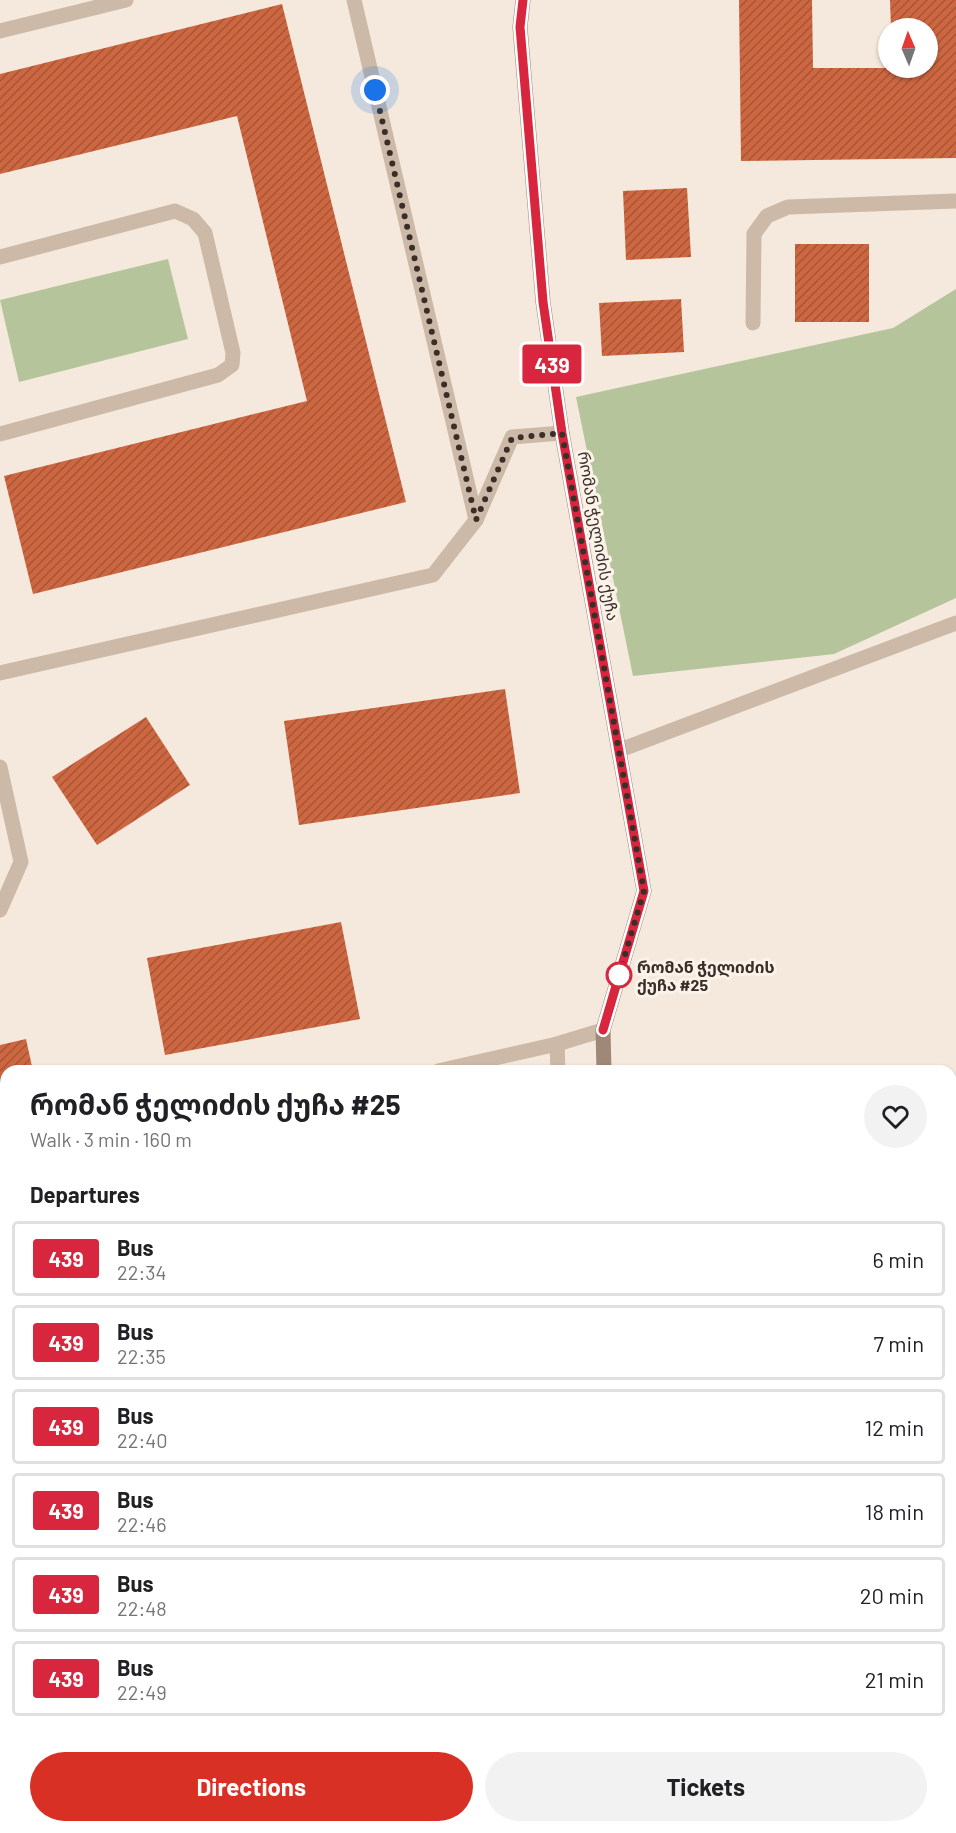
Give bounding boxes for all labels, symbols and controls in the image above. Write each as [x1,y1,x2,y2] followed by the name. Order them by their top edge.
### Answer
[878,18,938,78] north arrow
[878,18,938,78] map controls
[360,75,390,105] your location
[518,344,586,384] line badge: 439
[534,352,570,377] text: 439
[573,450,623,622] street label: რომან ჭელიძის ქუჩა
[637,957,774,995] place label: რომან ჭელიძის ქუჩა #25
[606,962,632,988] marker: რომან ჭელიძის ქუჩა #25
[864,1085,927,1148] button: heart
[30,1087,400,1121] text: რომან ჭელიძის ქუჩა #25
[30,1127,192,1151] text: Walk · 3 min · 160 m
[30,1181,140,1207] text: Departures
[117,1234,154,1260] text: Bus
[48,1246,84,1271] text: 439
[873,1246,924,1272] text: 6 min
[117,1260,167,1284] text: 22:34
[117,1318,154,1344] text: Bus
[48,1330,84,1355] text: 439
[874,1330,924,1356] text: 7 min
[117,1344,166,1368] text: 22:35
[117,1402,154,1428] text: Bus
[48,1414,84,1439] text: 439
[864,1414,924,1440] text: 12 min
[117,1428,168,1452] text: 22:40
[117,1486,154,1512] text: Bus
[48,1498,84,1523] text: 439
[865,1498,924,1524] text: 18 min
[117,1512,167,1536] text: 22:46
[117,1570,154,1596] text: Bus
[48,1582,84,1607] text: 439
[860,1582,924,1608] text: 20 min
[117,1596,167,1620] text: 22:48
[117,1654,154,1680] text: Bus
[48,1666,84,1691] text: 439
[865,1666,924,1692] text: 21 min
[117,1680,167,1704] text: 22:49
[30,1752,473,1821] button: Directions
[485,1752,927,1821] button: Tickets

